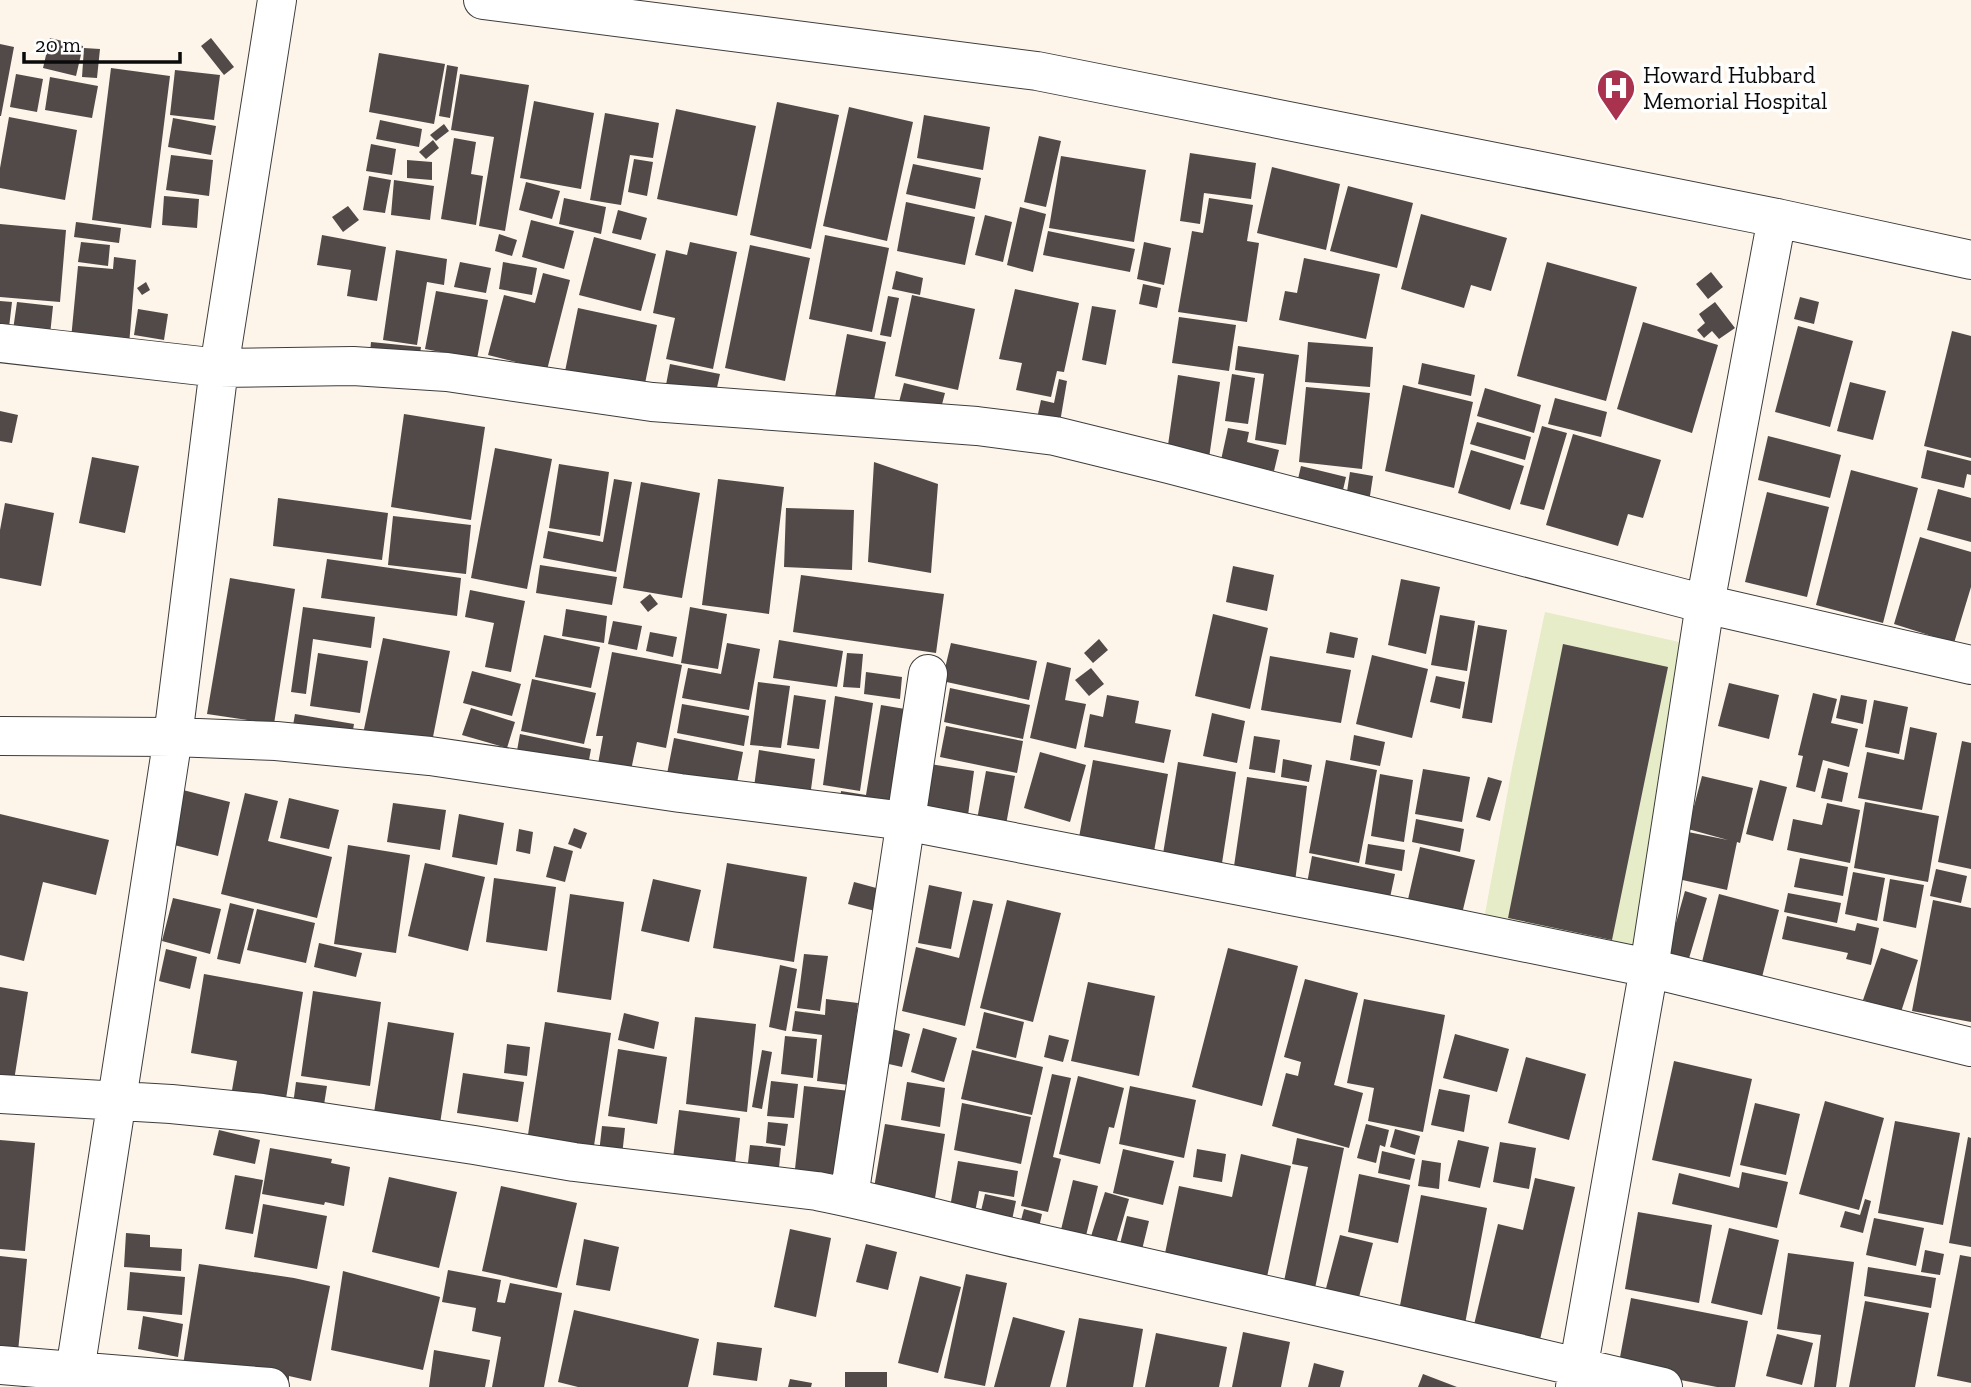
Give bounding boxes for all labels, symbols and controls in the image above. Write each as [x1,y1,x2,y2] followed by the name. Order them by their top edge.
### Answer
[24,21,180,65] scale bar
[35,32,81,57] text: 20 m
[1643,61,1827,115] place label: Howard Hubbard Memorial Hospital
[1595,67,1637,122] hospital icon: Howard Hubbard Memorial Hospital

